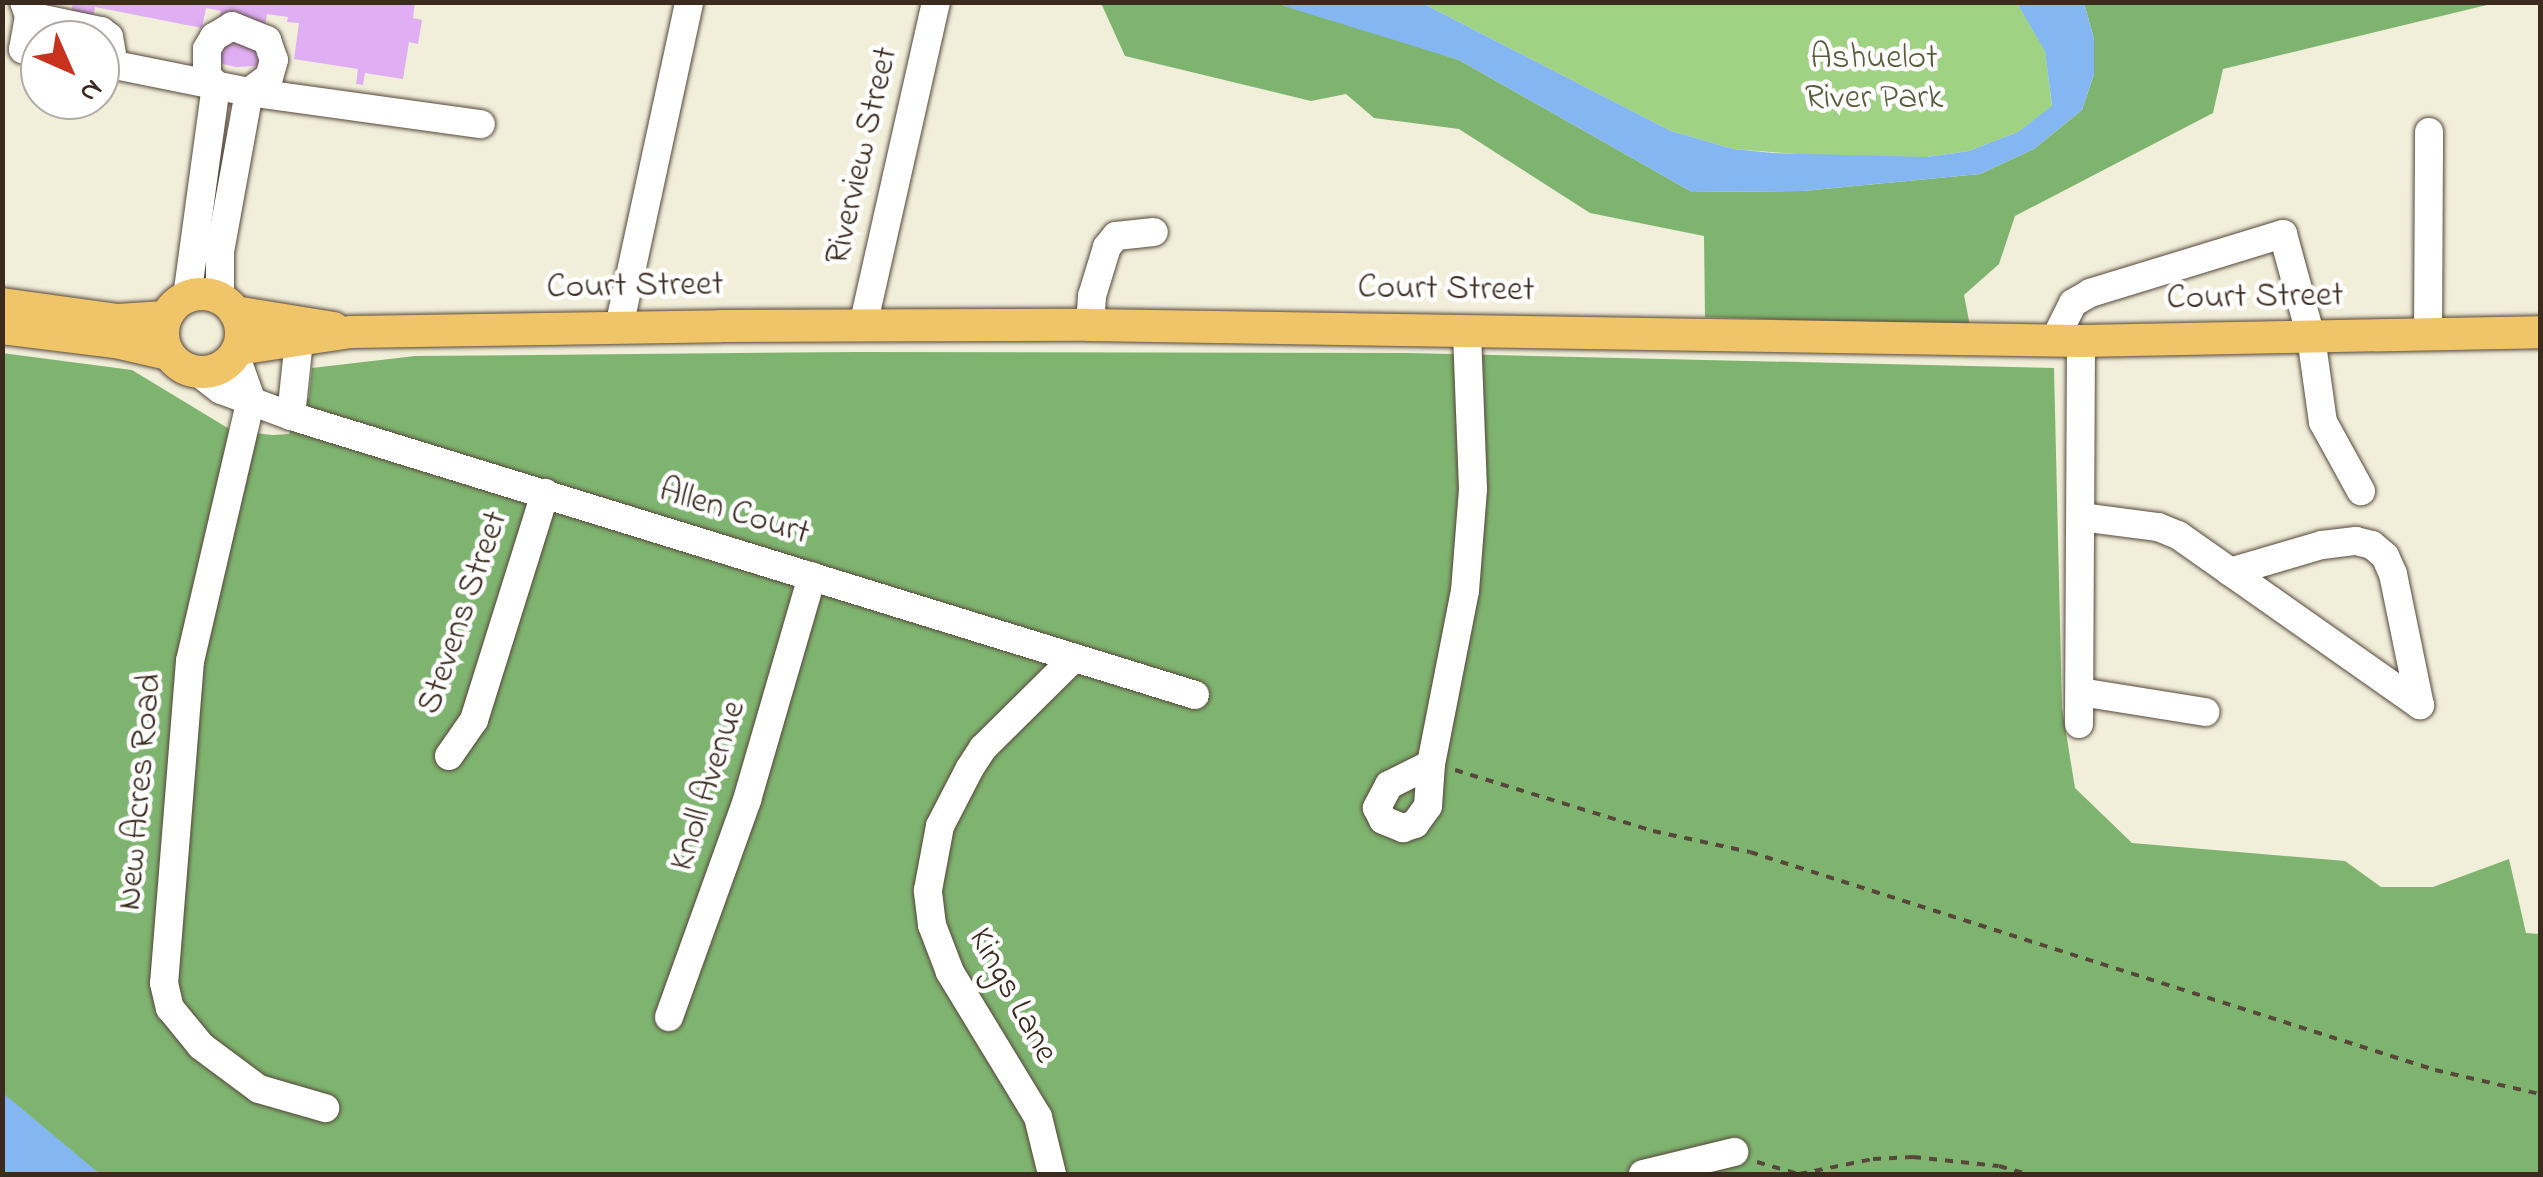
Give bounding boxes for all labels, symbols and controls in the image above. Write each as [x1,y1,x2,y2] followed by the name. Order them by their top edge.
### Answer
[20,20,120,120] north arrow
[1805,38,1943,120] park label: Ashuelot River Park
[818,43,908,269] street label: Riverview Street
[69,69,111,111] text: N
[546,264,724,310] street label: Court Street
[1357,267,1535,313] street label: Court Street
[2166,275,2344,321] street label: Court Street
[654,470,814,556] street label: Allen Court
[410,506,518,720] street label: Stevens Street
[110,672,172,912] street label: New Acres Road
[662,696,756,876] street label: Knoll Avenue
[958,921,1066,1071] street label: Kings Lane

